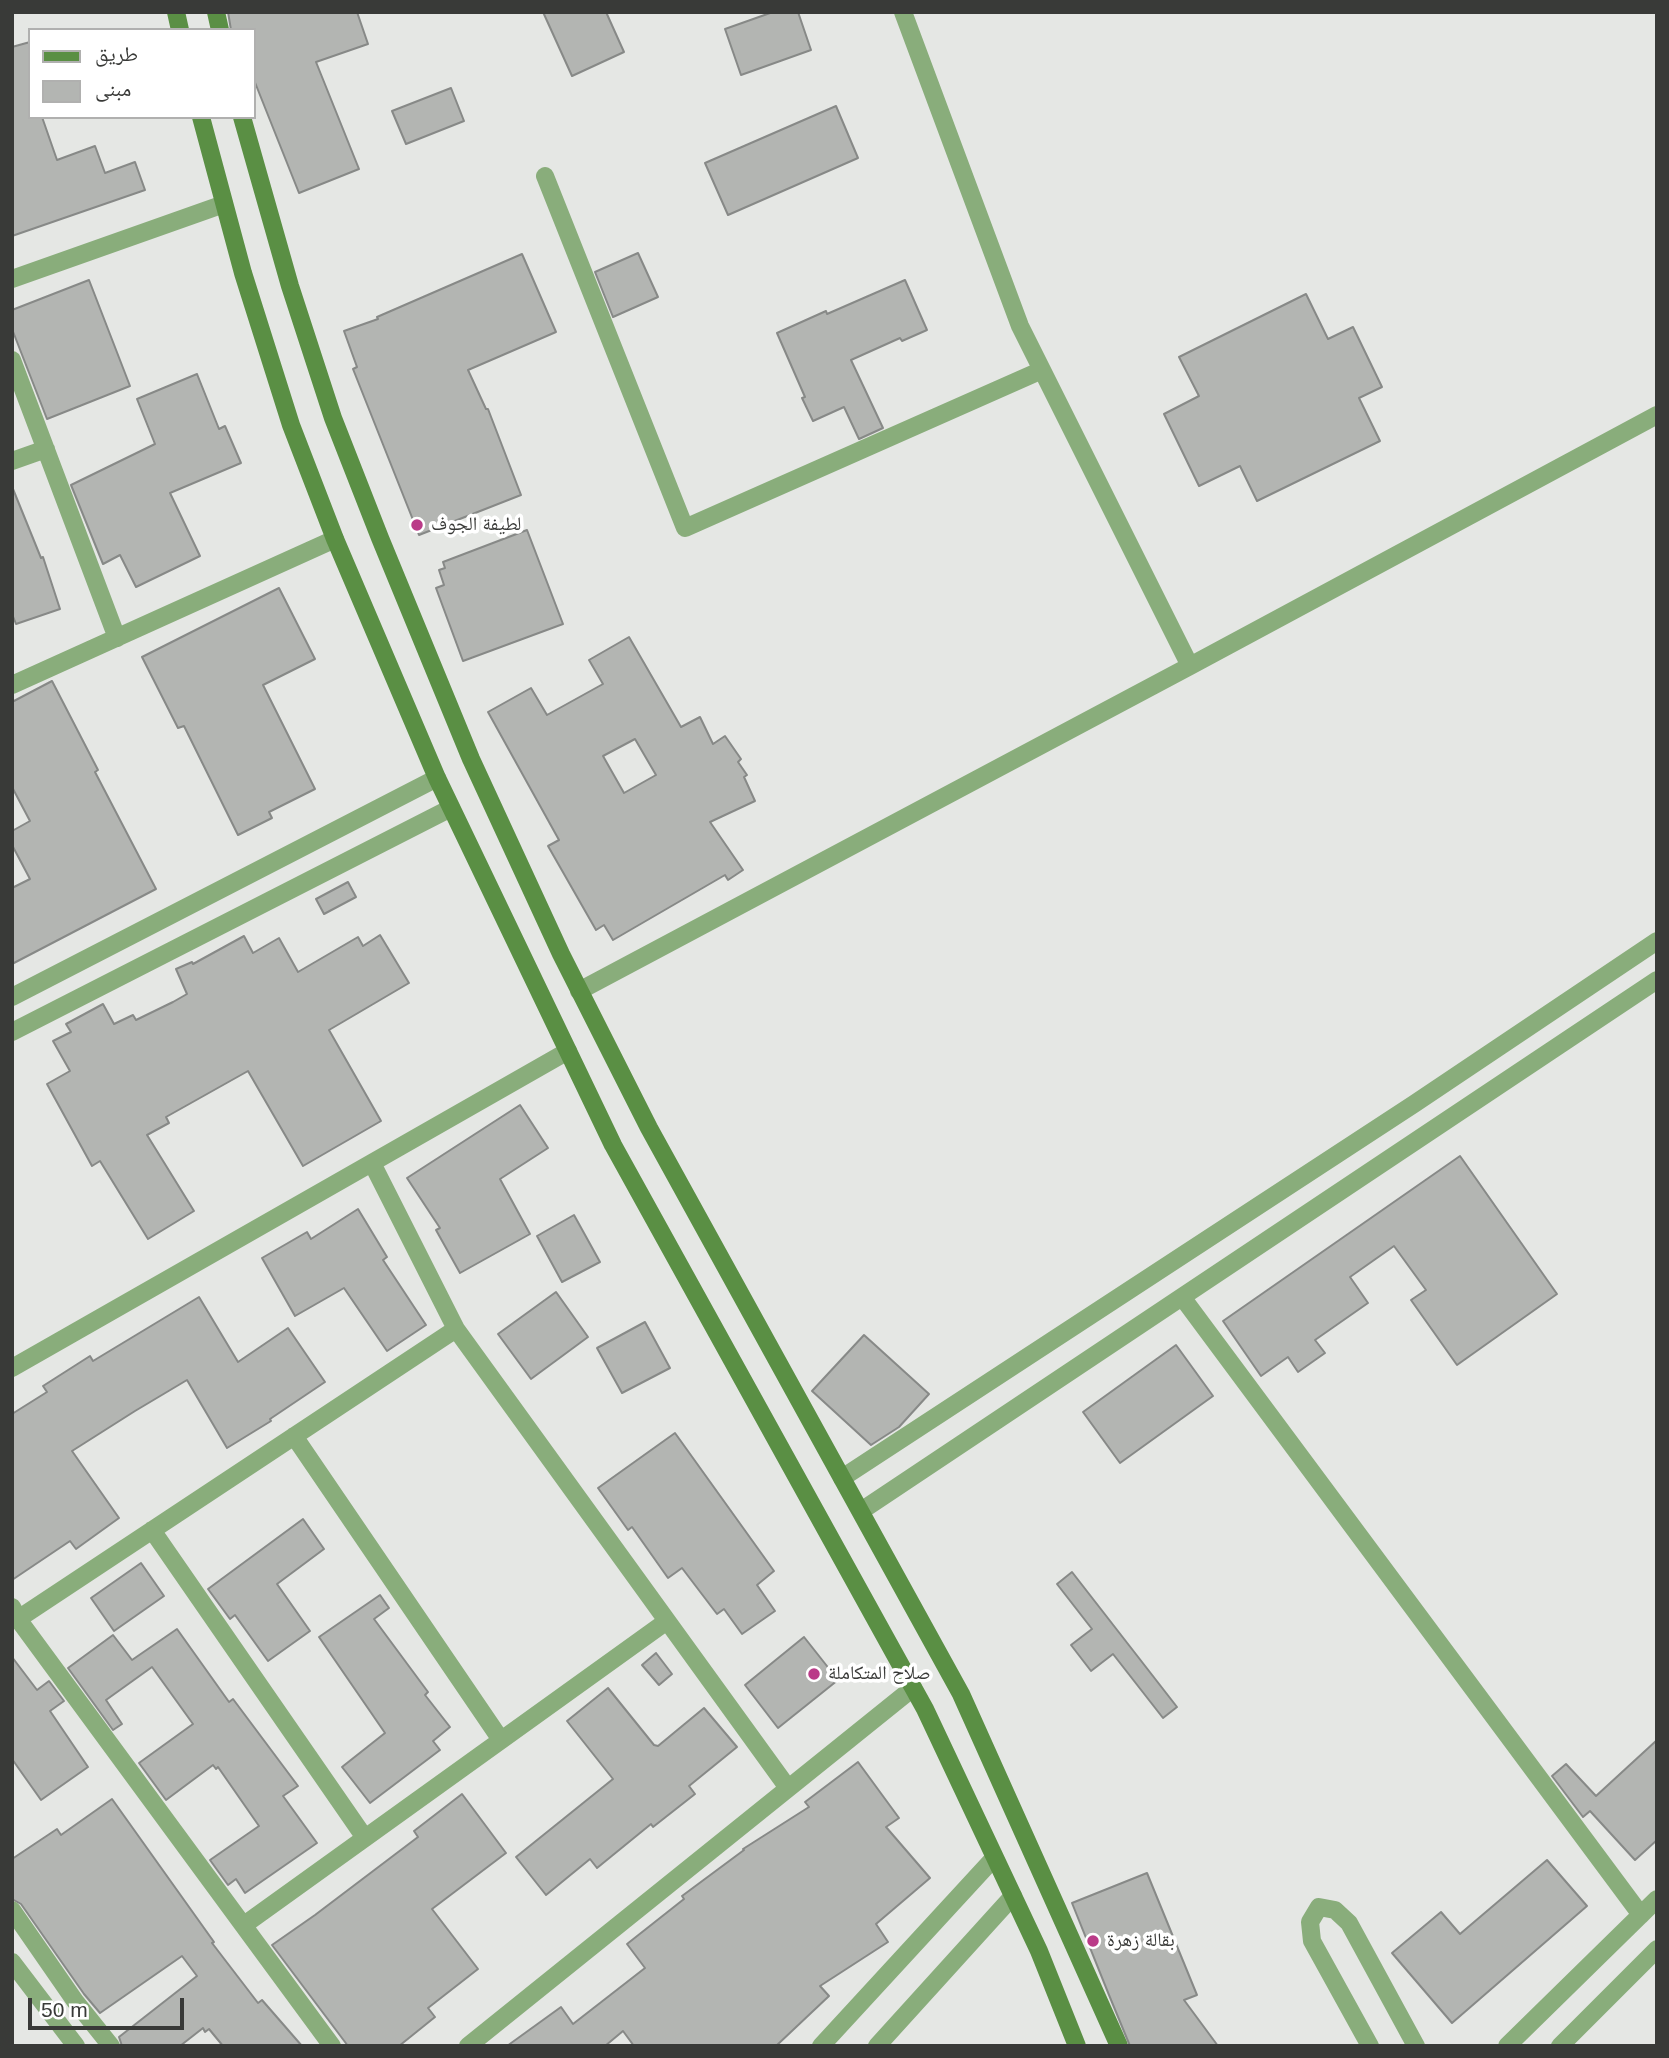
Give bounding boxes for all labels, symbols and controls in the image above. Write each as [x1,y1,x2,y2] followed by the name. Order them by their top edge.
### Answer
[28,28,256,119] legend
[95,42,138,65] text: طريق
[95,77,131,100] text: مبنى
[431,514,521,536] place label: لطيفة الجوف
[409,517,425,533] marker: لطيفة الجوف
[828,1663,931,1685] place label: صلاح المتكاملة
[806,1666,822,1682] marker: صلاح المتكاملة
[1107,1930,1175,1952] place label: بقالة زهرة
[1085,1933,1101,1949] marker: بقالة زهرة
[32,1984,187,2028] scale bar
[41,1998,88,2021] text: 50 m

